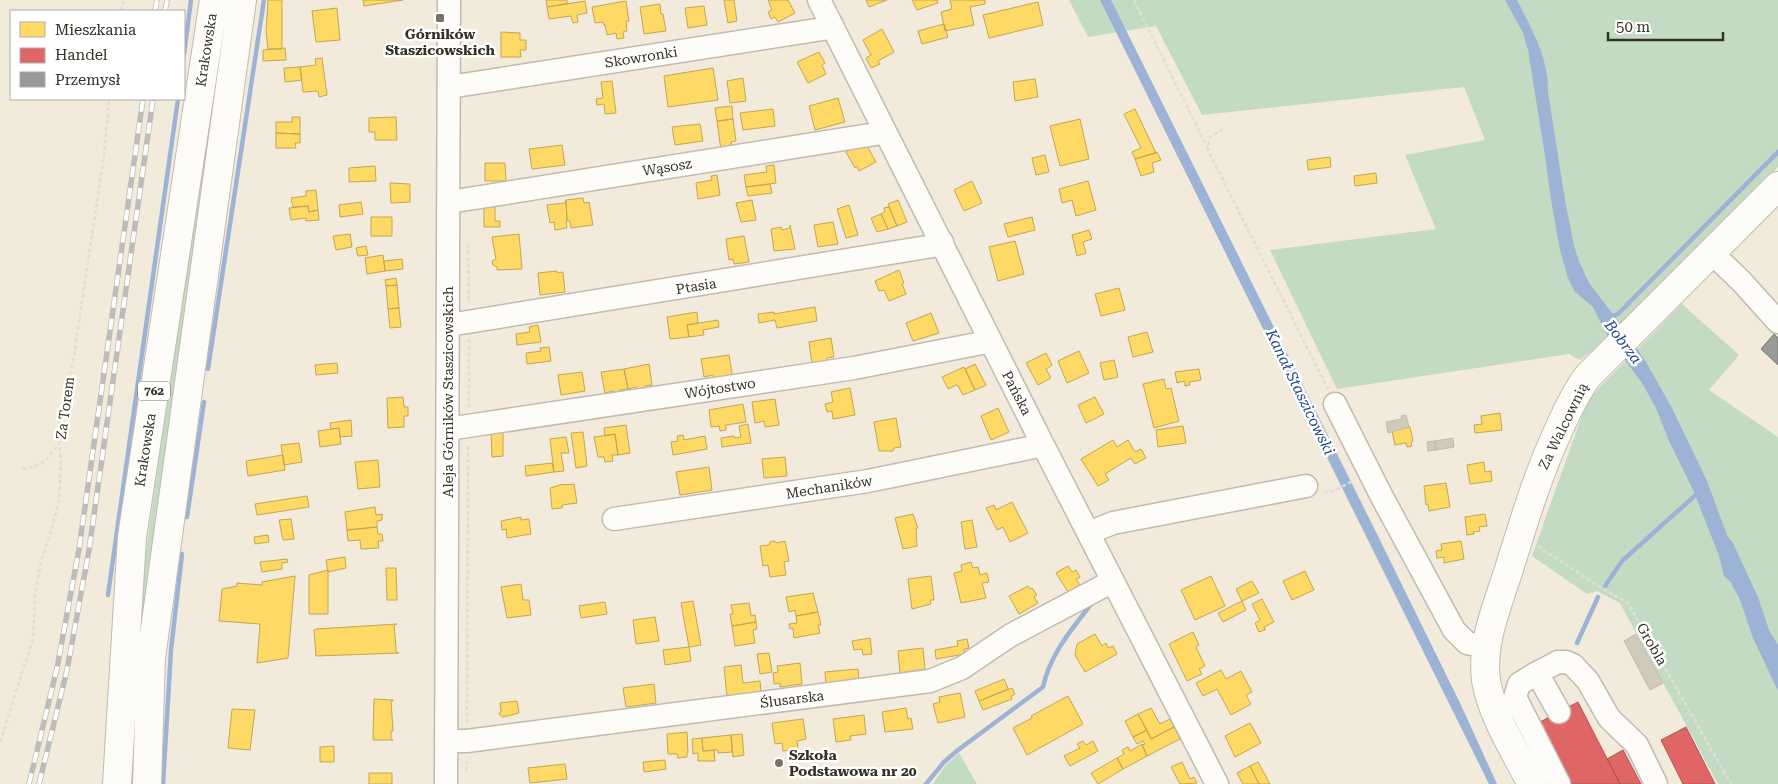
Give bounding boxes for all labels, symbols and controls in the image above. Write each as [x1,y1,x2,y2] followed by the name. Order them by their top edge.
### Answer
[10,10,185,100] legend
[1608,10,1723,42] scale bar
[192,12,220,88] street label: Krakowska
[434,12,446,24] marker: Górników Staszicowskich
[1616,18,1651,36] text: 50 m
[55,21,136,39] text: Mieszkania
[385,26,495,58] place label: Górników Staszicowskich
[603,43,679,71] street label: Skowronki
[55,46,108,64] text: Handel
[55,71,121,89] text: Przemysł
[641,155,693,179] street label: Wąsosz
[675,275,718,297] street label: Ptasia
[440,286,456,498] street label: Aleja Górników Staszicowskich
[1600,316,1645,367] water label: Bobrza
[1261,325,1338,458] water label: Kanał Staszicowski
[999,368,1035,418] street label: Pańska
[683,374,757,402] street label: Wójtostwo
[53,375,77,440] street label: Za Torem
[1535,380,1591,472] street label: Za Walcownią
[138,382,170,401] road number: 762
[131,412,159,488] street label: Krakowska
[785,472,874,502] street label: Mechaników
[1634,620,1671,668] street label: Grobla
[759,687,825,711] street label: Ślusarska
[789,747,917,779] place label: Szkoła Podstawowa nr 20
[773,757,785,769] marker: Szkoła Podstawowa nr 20

